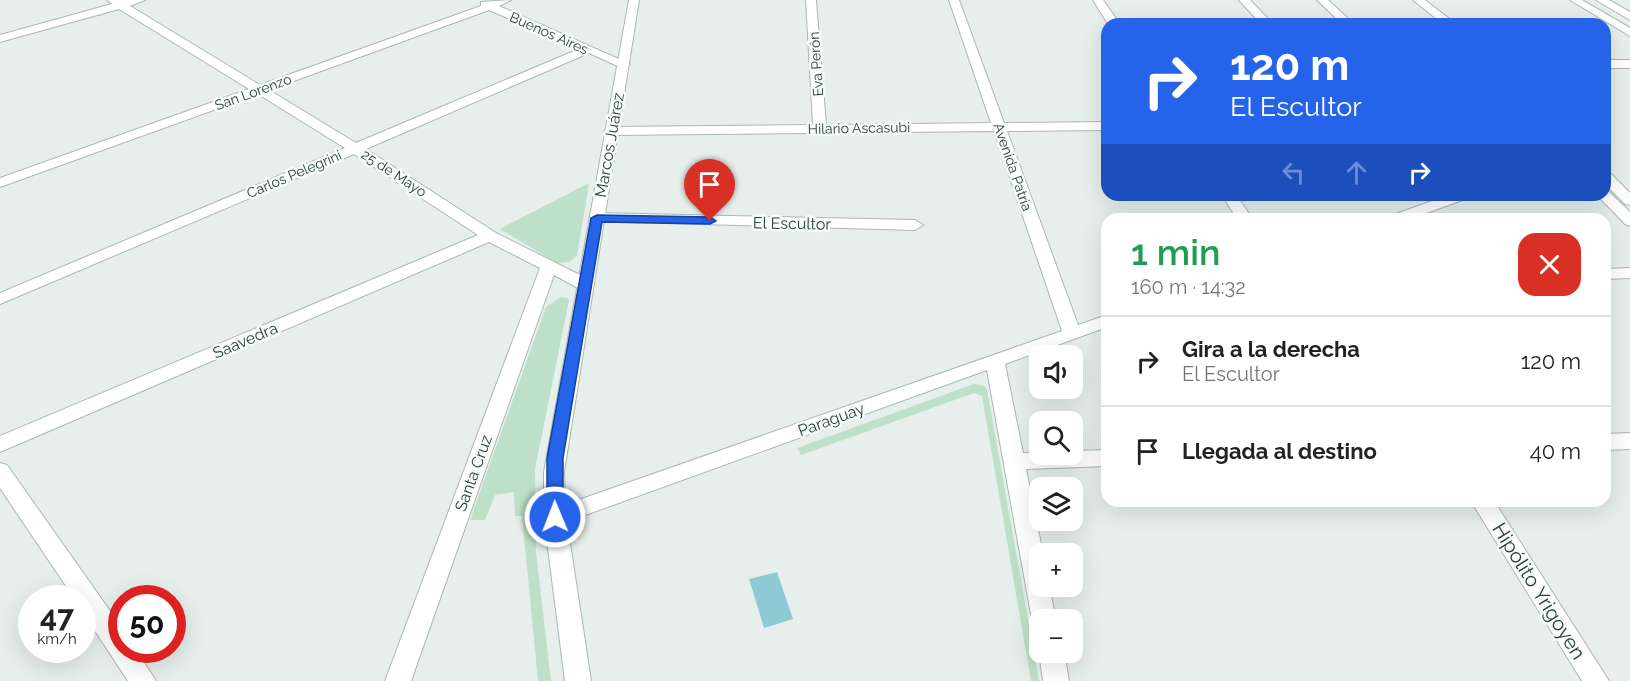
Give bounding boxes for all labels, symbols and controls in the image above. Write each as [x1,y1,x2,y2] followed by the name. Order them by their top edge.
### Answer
[507,9,591,58] street label: Buenos Aires
[806,31,826,97] street label: Eva Perón
[1230,41,1349,90] text: 120 m
[1131,42,1209,120] icon: right
[213,71,293,113] street label: San Lorenzo
[591,91,628,199] street label: Marcos Juárez
[1230,91,1362,122] text: El Escultor
[808,119,910,137] street label: Hilario Ascasubi
[990,121,1036,213] street label: Avenida Patria
[359,146,429,200] street label: 25 de Mayo
[244,147,344,201] street label: Carlos Pelegrini
[1277,156,1310,189] icon: left
[1340,156,1373,189] icon: ahead
[1403,156,1436,189] icon: right
[684,159,735,221] pin
[693,168,726,201] icon: arrive
[753,213,832,234] street label: El Escultor
[1131,231,1220,273] text: 1 min
[1518,233,1581,296] button: close
[1131,275,1246,299] text: 160 m · 14:32
[210,318,281,363] street label: Saavedra
[1182,336,1360,362] text: Gira a la derecha
[1029,345,1083,663] map controls
[1029,345,1083,399] button: sound
[1131,345,1164,378] icon: right
[1521,348,1581,374] text: 120 m
[1182,362,1280,386] text: El Escultor
[795,399,867,440] street label: Paraguay
[1029,411,1083,465] button: search
[451,432,496,514] street label: Santa Cruz
[1131,435,1164,468] icon: arrive
[1182,438,1377,464] text: Llegada al destino
[1530,438,1581,464] text: 40 m
[1029,477,1083,531] button: layers
[523,485,587,549] position arrow
[1487,518,1591,664] street label: Hipólito Yrigoyen
[1029,543,1083,597] button: +
[108,585,186,663] speed limit sign: 50
[40,599,74,634] text: 47
[1029,609,1083,663] button: −
[37,630,77,648] text: km/h

